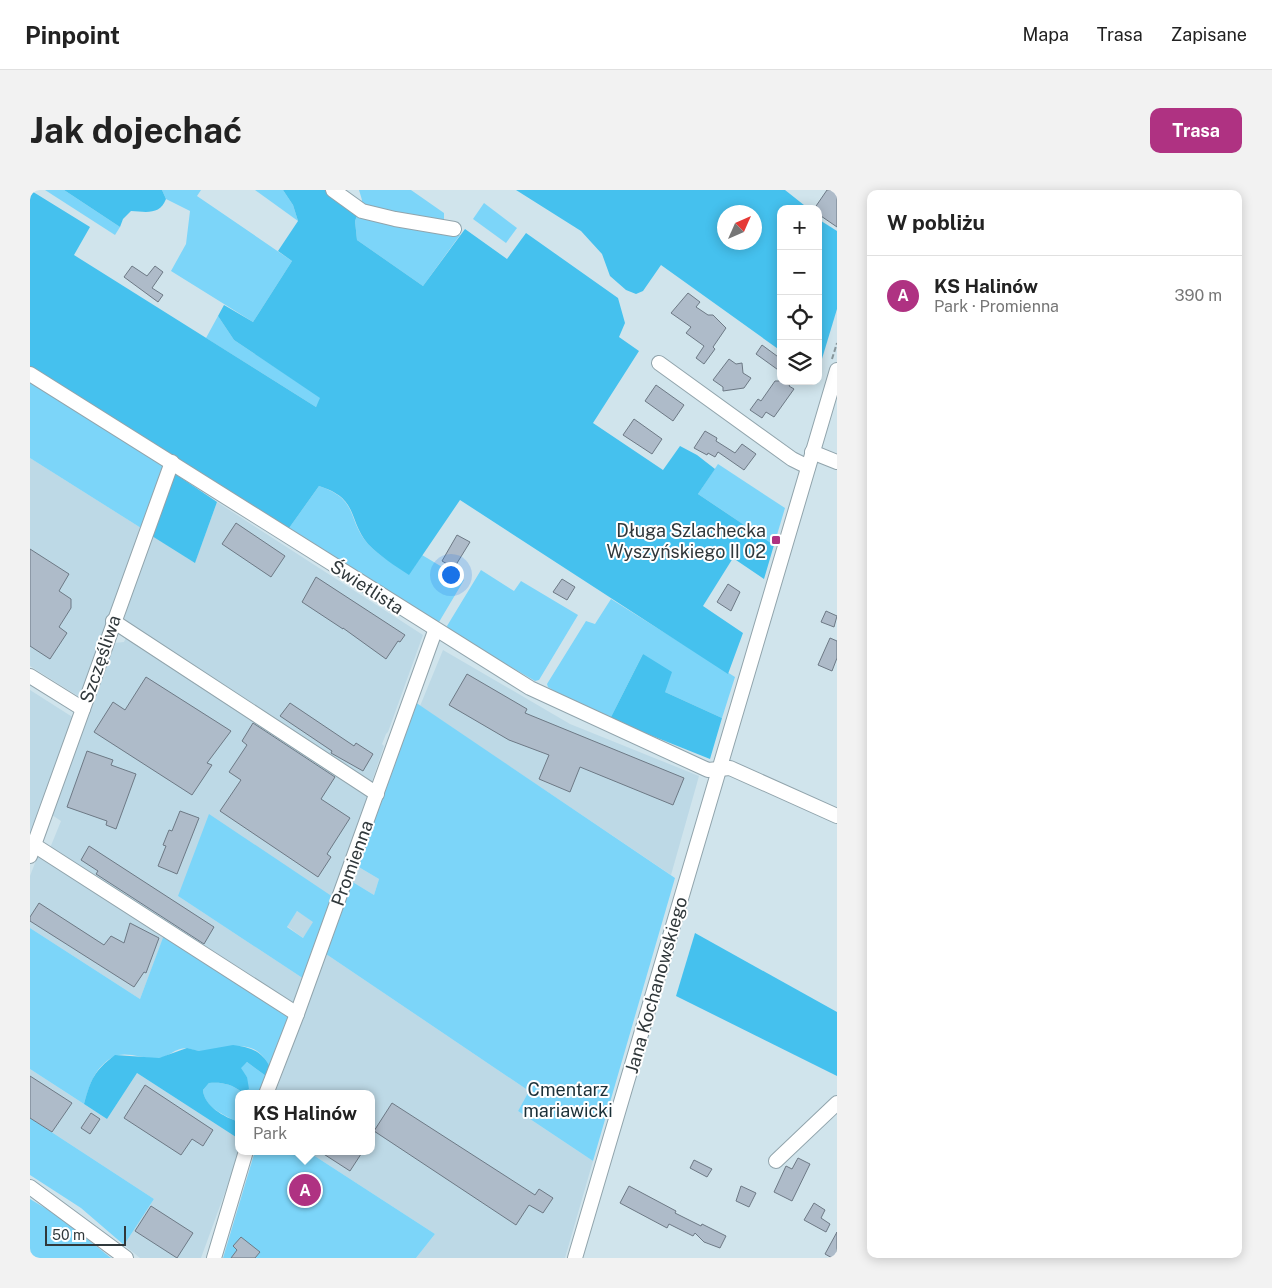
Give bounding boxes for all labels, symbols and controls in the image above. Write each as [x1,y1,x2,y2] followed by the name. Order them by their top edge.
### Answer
[25,21,120,49] text: Pinpoint
[1022,24,1069,45] text: Mapa
[1097,24,1143,45] text: Trasa
[1171,24,1247,45] text: Zapisane
[1150,108,1242,153] button: Trasa
[30,110,242,151] text: Jak dojechać
[717,205,762,250] north arrow
[777,205,822,385] map controls
[777,205,822,250] button: +
[887,210,985,235] text: W pobliżu
[777,250,822,295] button: −
[934,275,1038,297] text: KS Halinów
[897,286,909,305] text: A
[1175,286,1222,305] text: 390 m
[777,295,822,340] button: locate
[934,297,1059,316] text: Park · Promienna
[777,340,822,385] button: layers
[606,520,766,562] place label: Długa Szlachecka Wyszyńskiego II 02
[770,534,782,546] marker: Długa Szlachecka Wyszyńskiego II 02
[326,555,408,618] street label: Świetlista
[438,562,464,588] your location
[75,612,125,706] street label: Szczęśliwa
[327,817,377,909] street label: Promienna
[621,894,691,1076] street label: Jana Kochanowskiego
[523,1079,613,1121] park label: Cmentarz mariawicki
[235,1090,375,1155] popup
[253,1102,357,1124] text: KS Halinów
[253,1124,287,1143] text: Park
[289,1171,321,1209] pin: A
[45,1223,126,1246] scale bar
[52,1227,85,1243] text: 50 m

